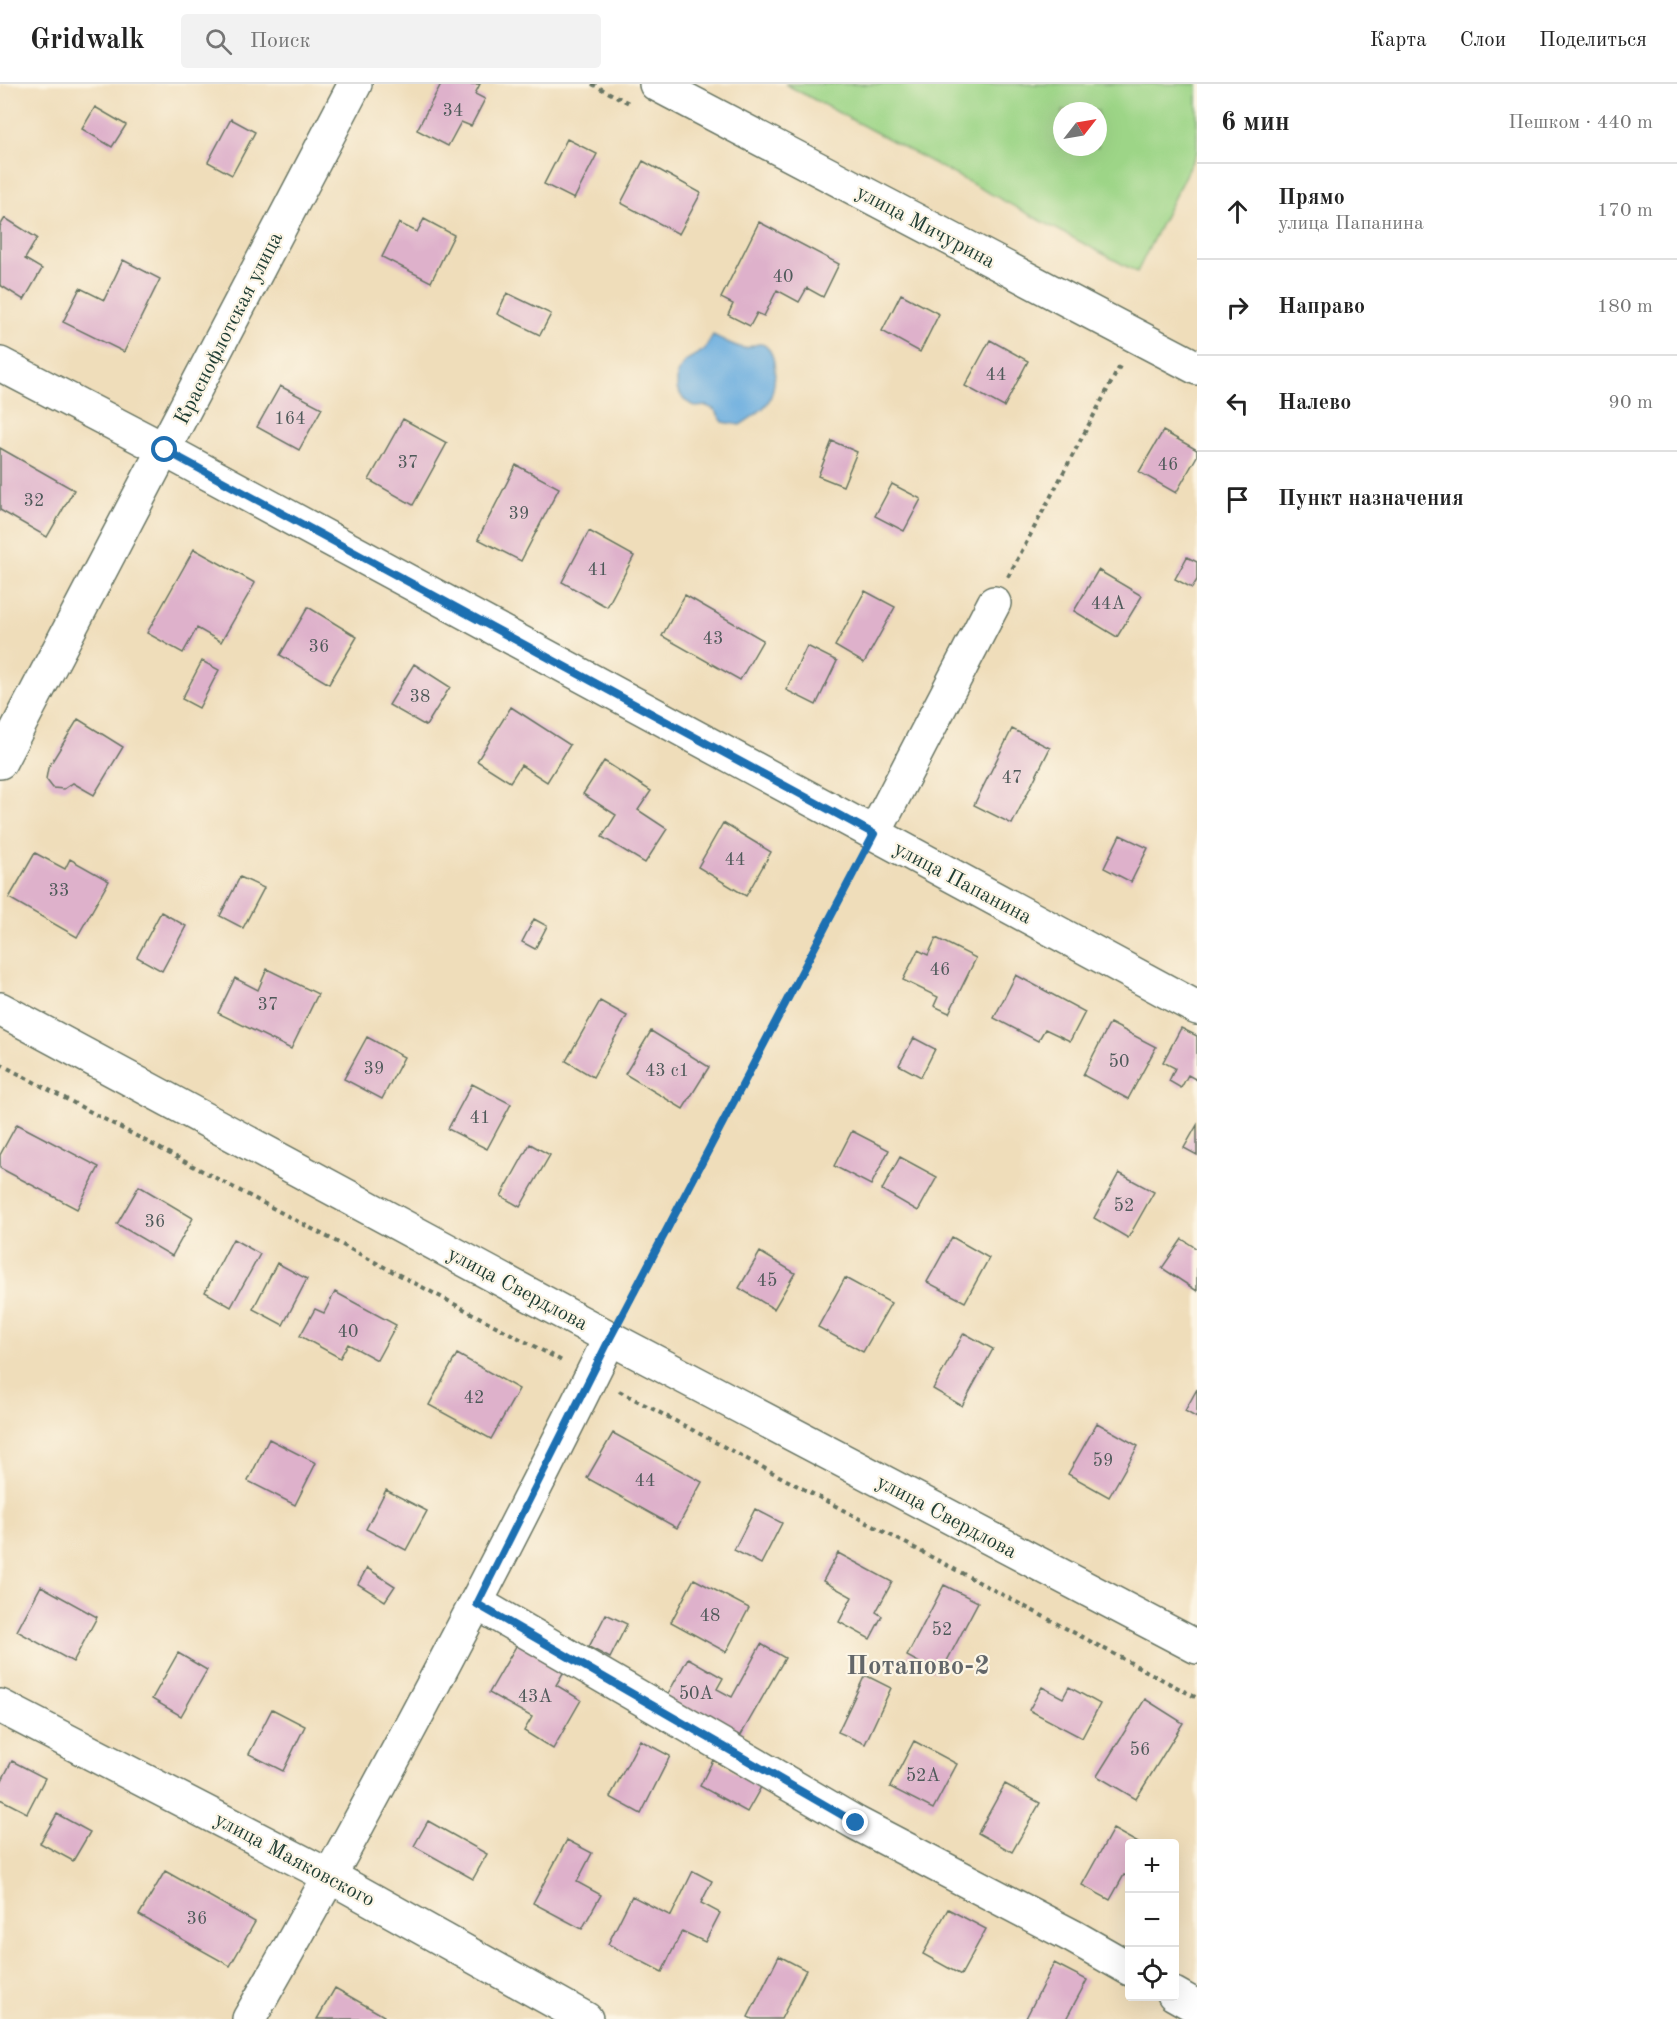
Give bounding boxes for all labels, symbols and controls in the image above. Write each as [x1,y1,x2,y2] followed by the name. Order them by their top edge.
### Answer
[181,14,601,68] search box
[202,25,235,58] icon: search
[30,27,145,55] text: Gridwalk
[250,30,310,52] text: Поиск
[1370,30,1427,51] text: Карта
[1460,30,1506,51] text: Слои
[1539,30,1647,51] text: Поделиться
[443,102,463,120] house number: 34
[1053,102,1107,156] north arrow
[1221,110,1290,136] text: 6 мин
[1508,113,1653,133] text: Пешком · 440 m
[852,182,998,273] street label: улица Мичурина
[1278,187,1345,209] text: Прямо
[1221,195,1254,228] icon: ahead
[1597,201,1653,221] text: 170 m
[1278,214,1424,234] text: улица Папанина
[172,229,287,428] street label: Краснофлотская улица
[773,268,793,286] house number: 40
[1221,291,1254,324] icon: right
[1278,296,1365,318] text: Направо
[1597,297,1653,317] text: 180 m
[986,366,1006,384] house number: 44
[1221,387,1254,420] icon: left
[1278,392,1351,414] text: Налево
[1608,393,1653,413] text: 90 m
[274,410,306,428] house number: 164
[151,436,177,462] route start
[398,454,418,472] house number: 37
[1158,456,1178,474] house number: 46
[1221,483,1254,516] icon: arrive
[1278,488,1464,510] text: Пункт назначения
[24,492,44,510] house number: 32
[509,505,529,523] house number: 39
[588,561,608,579] house number: 41
[1091,595,1126,613] house number: 44А
[703,630,723,648] house number: 43
[309,638,329,656] house number: 36
[410,688,430,706] house number: 38
[1002,769,1022,787] house number: 47
[890,838,1035,929] street label: улица Папанина
[725,851,745,869] house number: 44
[49,882,69,900] house number: 33
[930,961,950,979] house number: 46
[258,996,278,1014] house number: 37
[1109,1053,1129,1071] house number: 50
[364,1060,384,1078] house number: 39
[645,1062,689,1080] house number: 43 с1
[470,1109,490,1127] house number: 41
[1114,1197,1134,1215] house number: 52
[145,1213,165,1231] house number: 36
[444,1244,591,1335] street label: улица Свердлова
[757,1272,777,1290] house number: 45
[338,1323,358,1341] house number: 40
[464,1389,484,1407] house number: 42
[1093,1452,1113,1470] house number: 59
[635,1472,655,1490] house number: 44
[873,1472,1020,1563] street label: улица Свердлова
[700,1607,720,1625] house number: 48
[932,1621,952,1639] house number: 52
[846,1653,990,1680] district label: Потапово-2
[679,1685,714,1703] house number: 50А
[518,1688,553,1706] house number: 43А
[1130,1741,1150,1759] house number: 56
[906,1767,941,1785] house number: 52А
[211,1809,378,1911] street label: улица Маяковского
[842,1809,868,1835] route end
[1125,1839,1179,2001] map controls
[1125,1839,1179,1893] button: +
[1125,1893,1179,1947] button: −
[187,1910,207,1928] house number: 36
[1125,1947,1179,2001] button: locate

